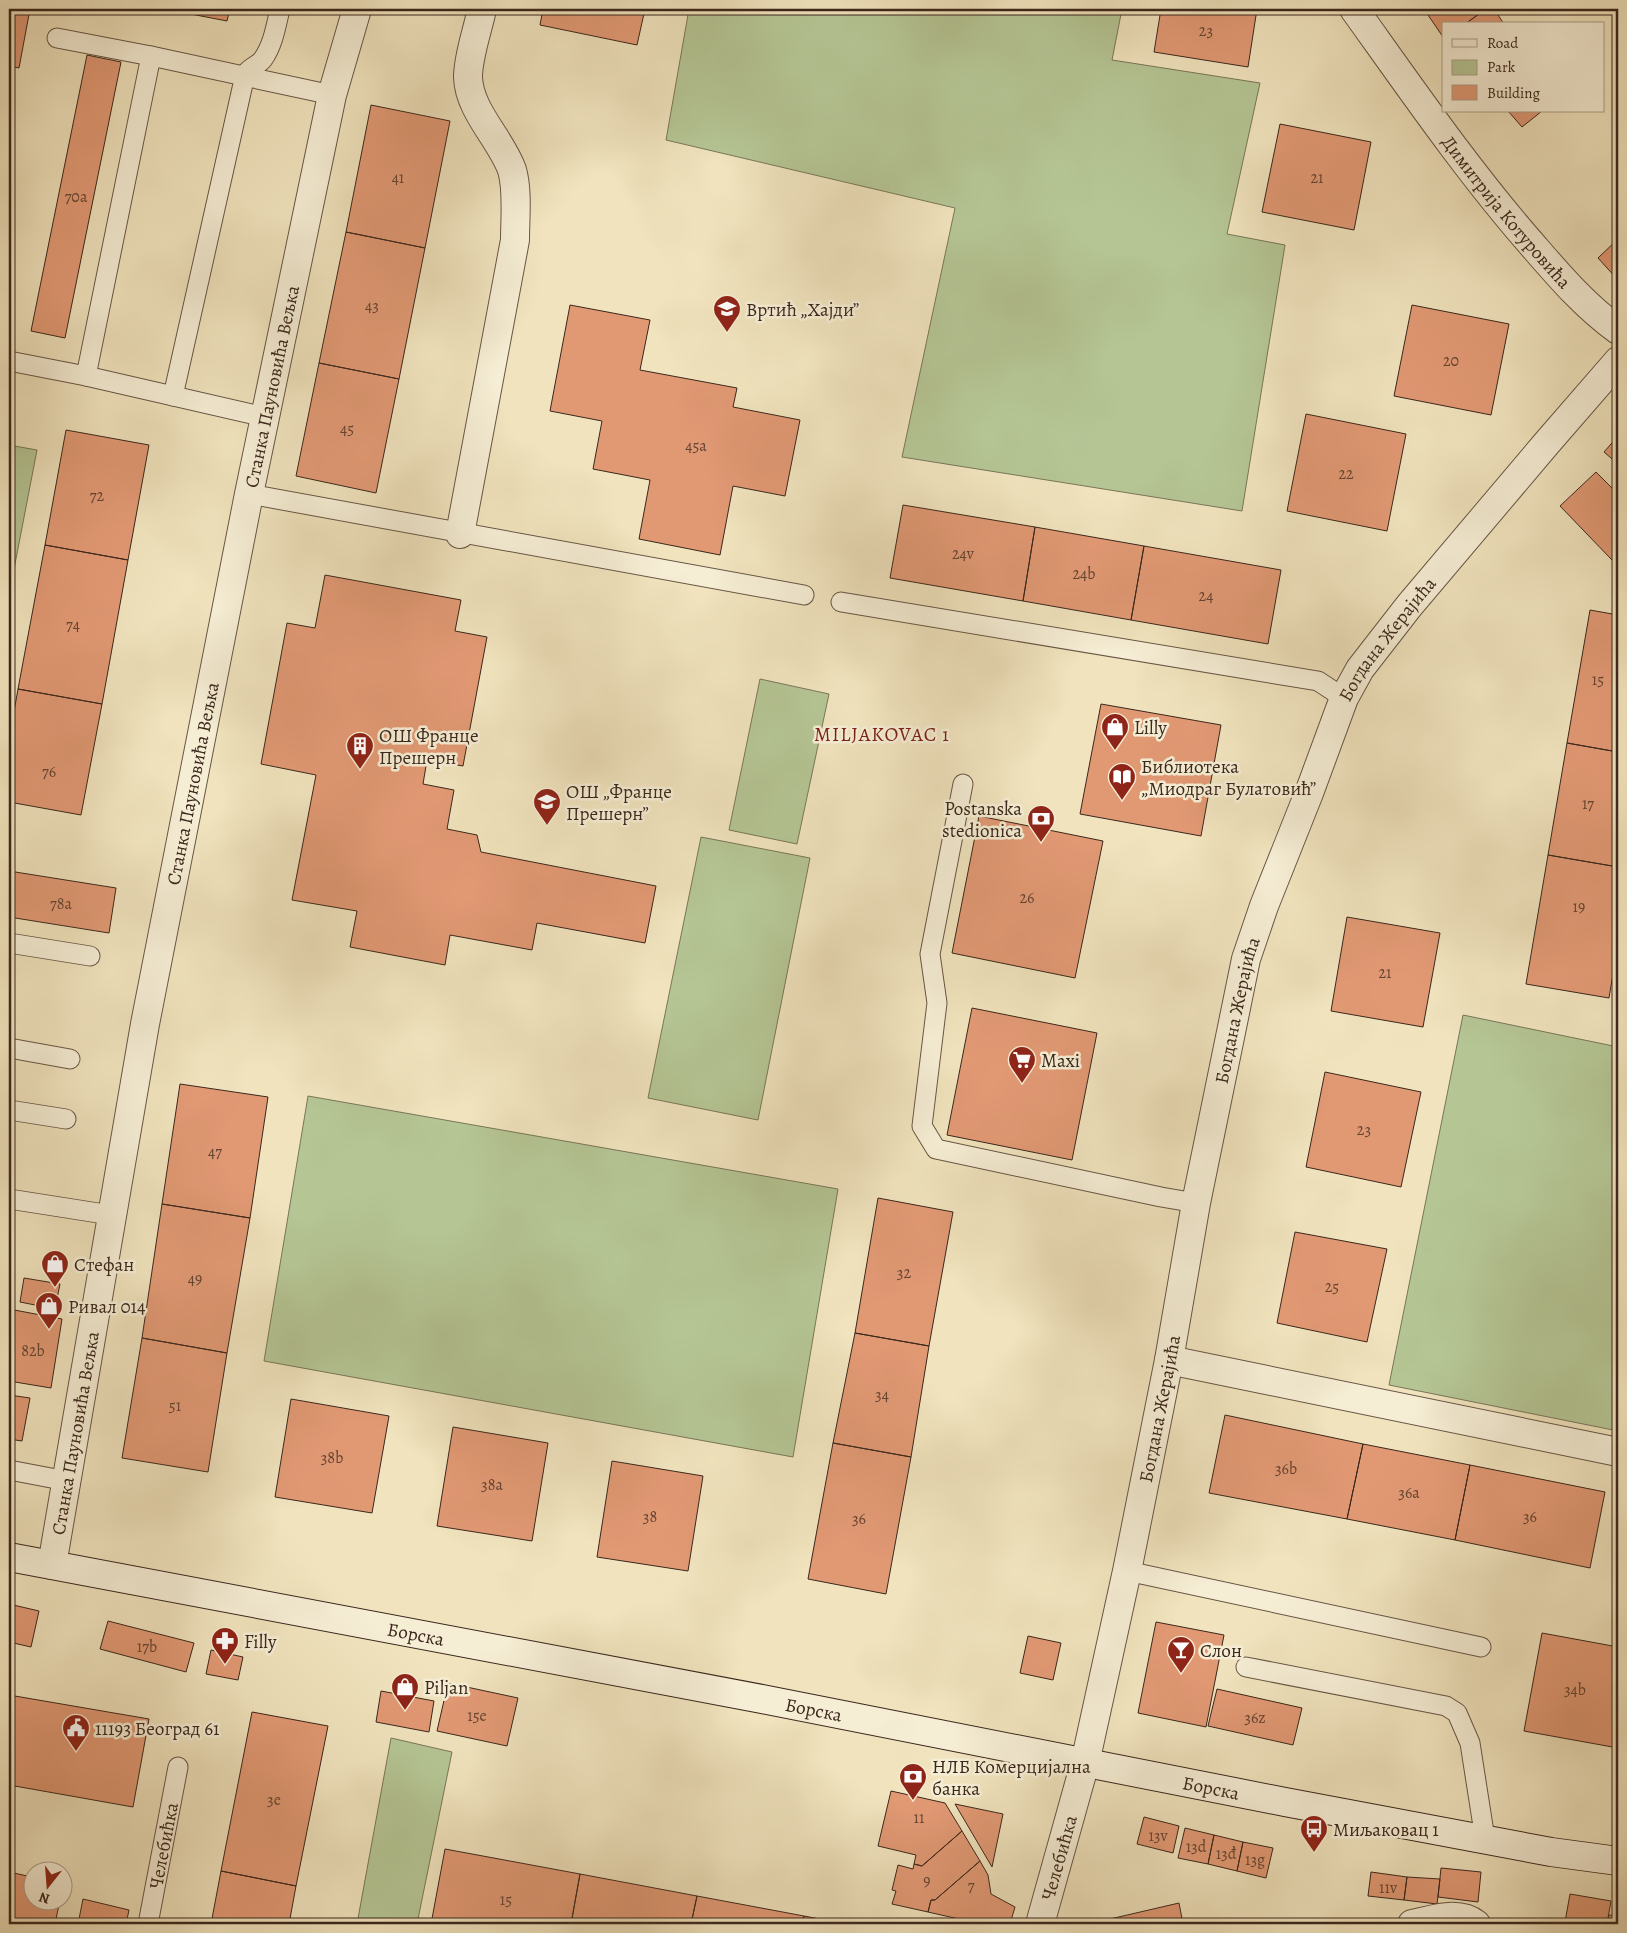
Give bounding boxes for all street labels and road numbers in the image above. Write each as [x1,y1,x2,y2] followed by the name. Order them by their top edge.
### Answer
[1435,130,1577,295] street label: Димитрија Котуровића
[239,283,306,490] street label: Станка Пауновића Вељка
[1333,571,1442,706] street label: Богдана Жерајића
[161,680,226,887] street label: Станка Пауновића Вељка
[1209,933,1267,1086] street label: Богдана Жерајића
[45,1329,106,1537] street label: Станка Пауновића Вељка
[1133,1333,1187,1485] street label: Богдана Жерајића
[385,1617,447,1653] street label: Борска
[783,1692,844,1729] street label: Борска
[1180,1770,1242,1807] street label: Борска
[143,1800,185,1891] street label: Челебићка
[1035,1812,1084,1903] street label: Челебићка

